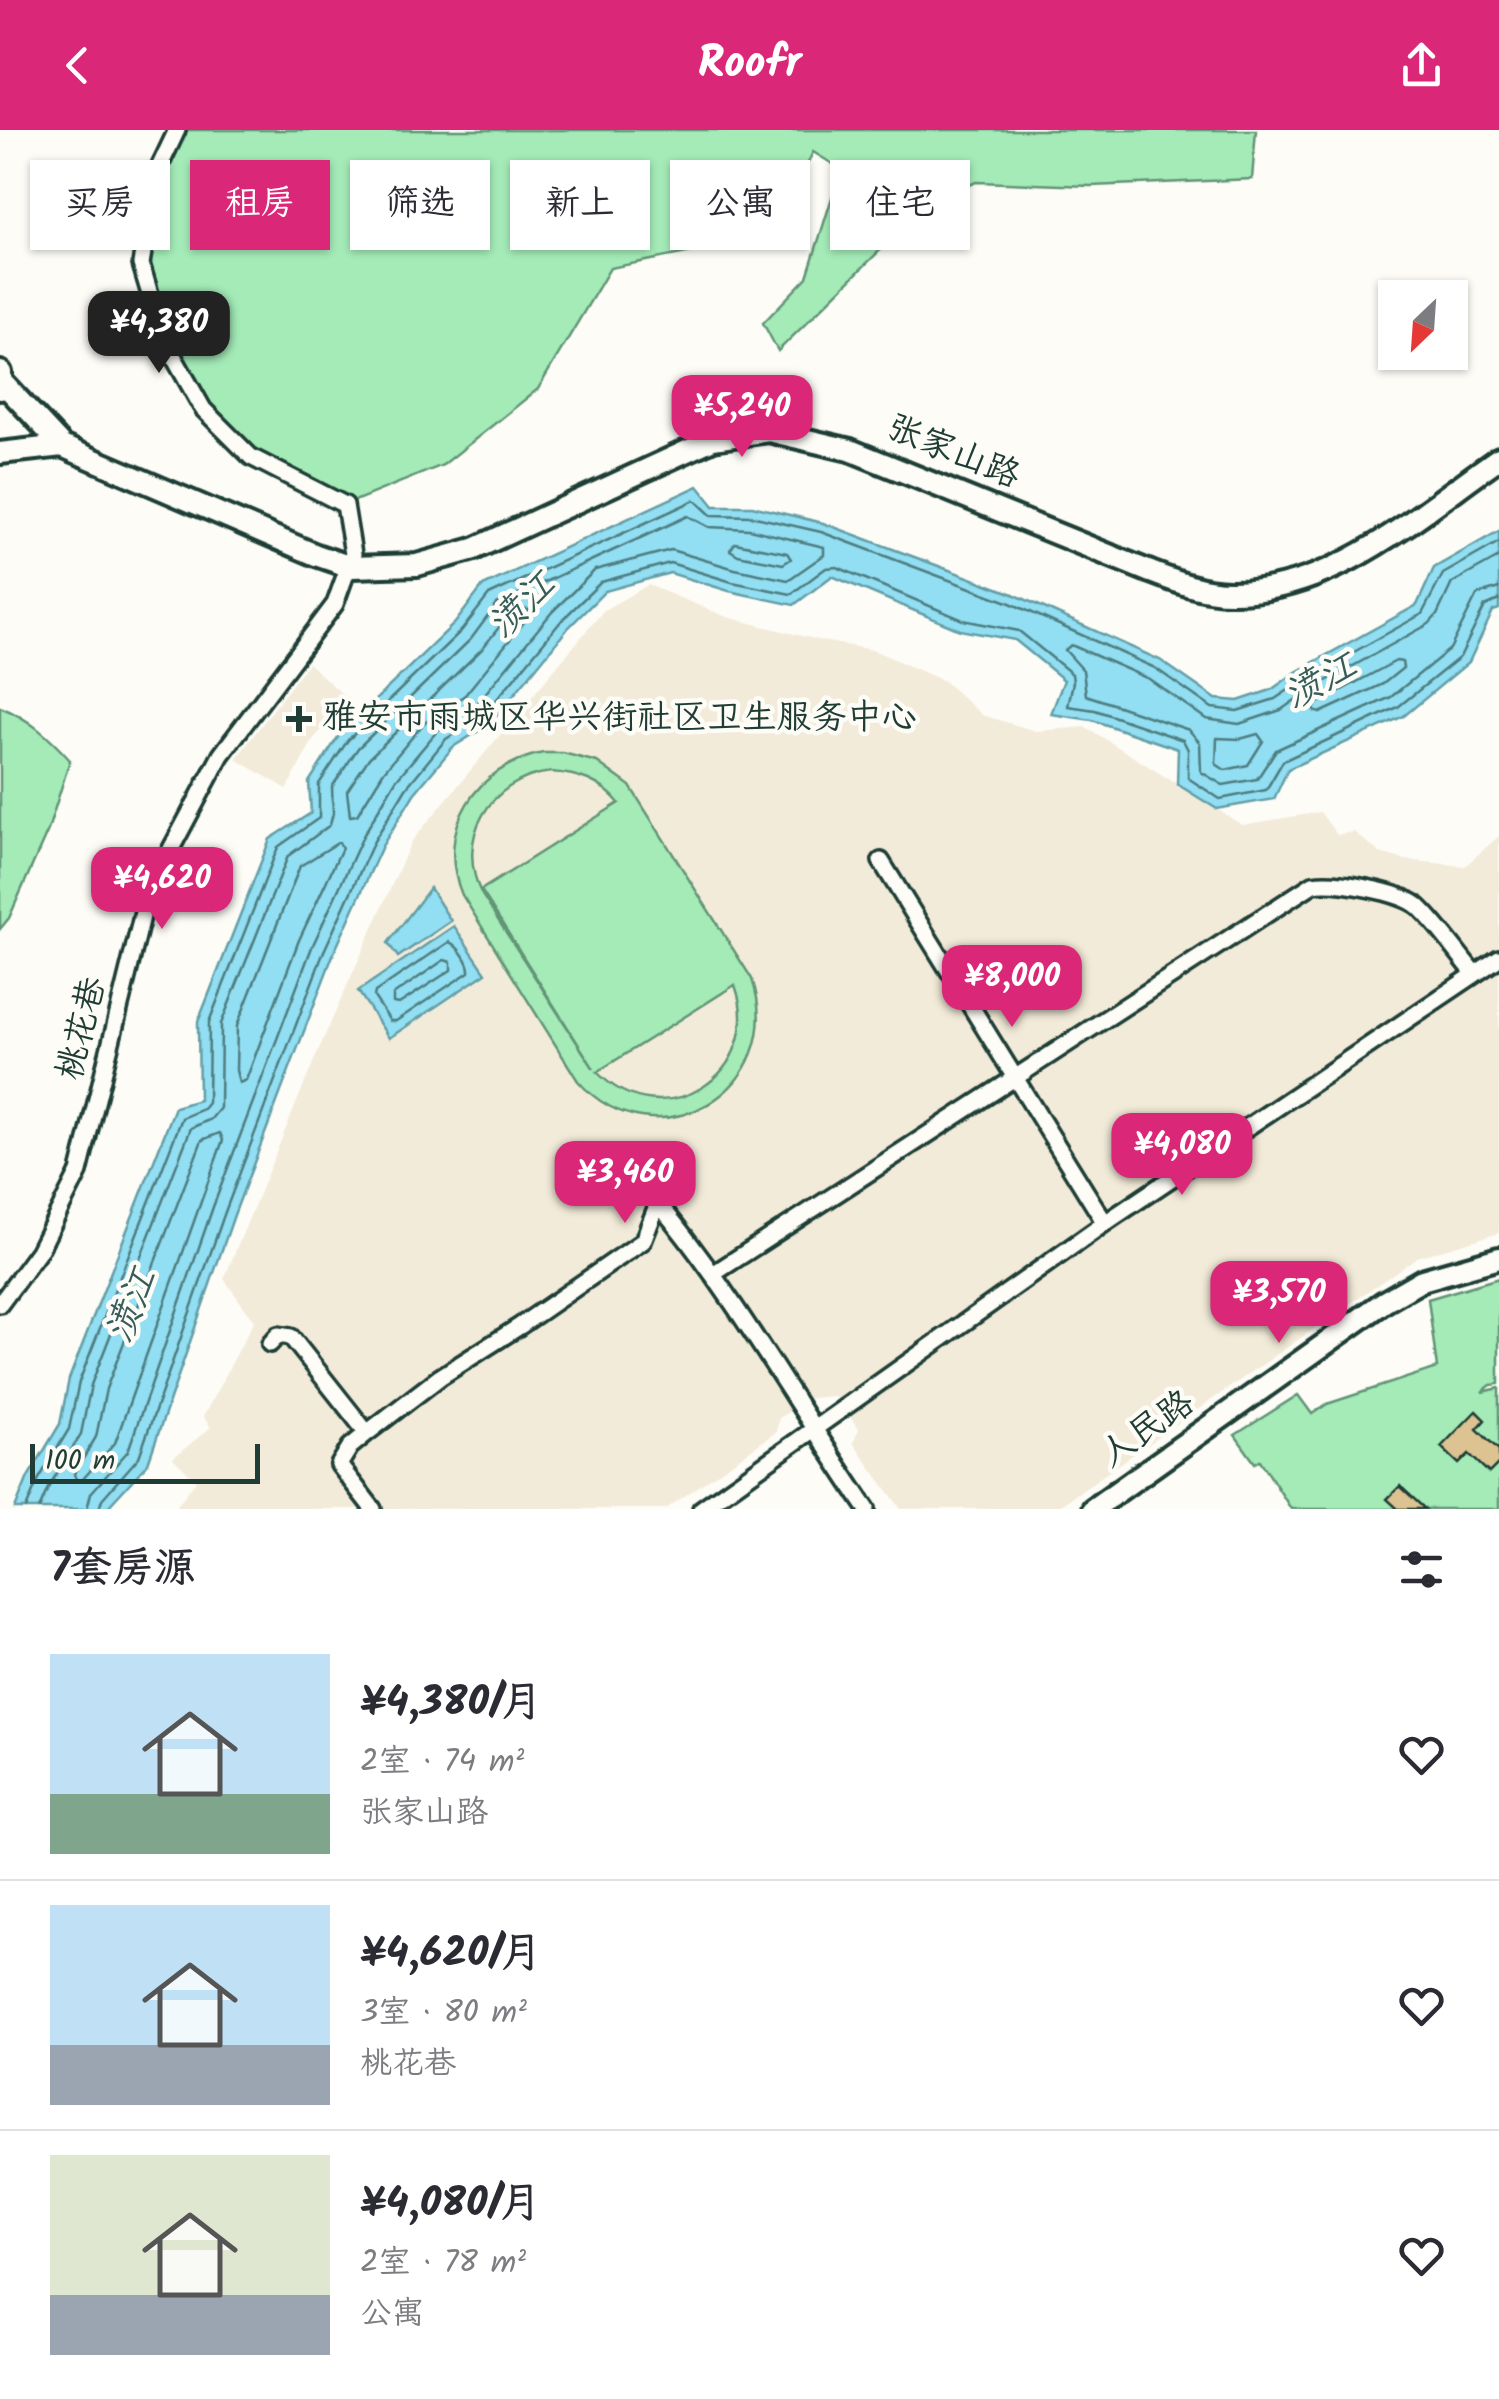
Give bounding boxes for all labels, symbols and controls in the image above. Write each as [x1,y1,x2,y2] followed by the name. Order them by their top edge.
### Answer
[698,29,801,101] text: Roofr
[50,38,105,93] icon: back
[1394,38,1449,93] icon: share
[30,160,170,250] chip: 买房
[190,160,330,250] chip: 租房
[350,160,490,250] chip: 筛选
[510,160,650,250] chip: 新上
[670,160,810,250] chip: 公寓
[830,160,970,250] chip: 住宅
[1378,280,1468,370] north arrow
[1378,280,1468,370] map controls
[78,291,240,376] pin: ¥4,380
[110,298,208,349] text: ¥4,380
[661,375,823,460] pin: ¥5,240
[694,382,790,433] text: ¥5,240
[878,401,1028,505] street label: 张家山路
[475,557,573,654] water label: 𣸣江
[1273,637,1370,726] water label: 𣸣江
[322,691,917,747] place label: 雅安市雨城区华兴街社区卫生服务中心
[286,706,312,732] marker: 雅安市雨城区华兴街社区卫生服务中心
[81,847,243,932] pin: ¥4,620
[113,854,211,905] text: ¥4,620
[931,945,1093,1030] pin: ¥8,000
[964,952,1060,1003] text: ¥8,000
[43,971,123,1087] street label: 桃花巷
[1101,1113,1263,1198] pin: ¥4,080
[1133,1120,1231,1171] text: ¥4,080
[544,1141,706,1226] pin: ¥3,460
[577,1148,673,1199] text: ¥3,460
[91,1258,176,1352] water label: 𣸣江
[1198,1261,1360,1346] pin: ¥3,570
[1232,1268,1326,1319] text: ¥3,570
[1089,1377,1207,1483] street label: 人民路
[30,1439,260,1484] scale bar
[45,1439,115,1484] text: 100 m
[50,1536,196,1603] text: 7套房源
[1394,1542,1449,1597] icon: filters
[360,1670,543,1737] text: ¥4,380/月
[130,1694,250,1814] icon: home
[1394,1727,1449,1782] icon: heart
[360,1737,524,1788] text: 2室 · 74 m²
[360,1788,488,1839] text: 张家山路
[360,1921,542,1988] text: ¥4,620/月
[130,1945,250,2065] icon: home
[1394,1978,1449,2033] icon: heart
[360,1988,527,2039] text: 3室 · 80 m²
[360,2039,456,2090] text: 桃花巷
[360,2171,541,2238] text: ¥4,080/月
[130,2195,250,2315] icon: home
[1394,2228,1449,2283] icon: heart
[360,2238,526,2289] text: 2室 · 78 m²
[360,2289,424,2340] text: 公寓

